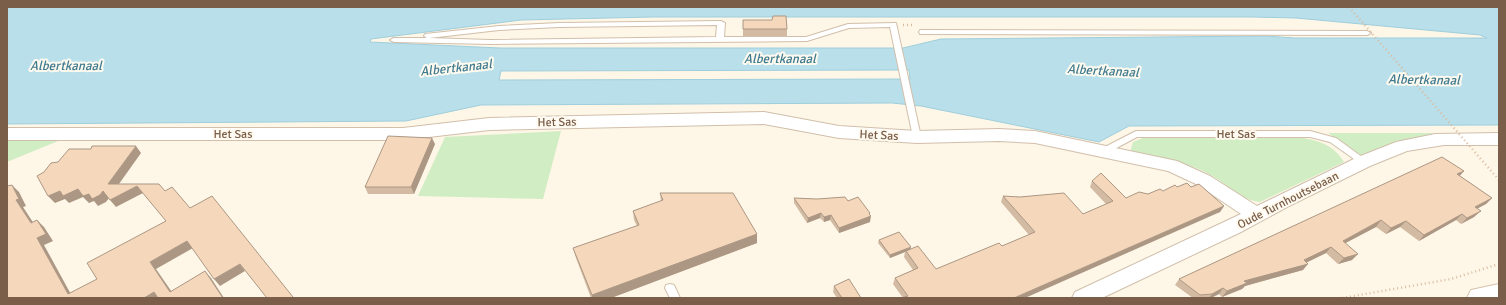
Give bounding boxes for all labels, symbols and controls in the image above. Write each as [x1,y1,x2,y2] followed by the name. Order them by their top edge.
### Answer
[744,51,817,67] water label: Albertkanaal
[420,56,494,80] water label: Albertkanaal
[30,58,103,74] water label: Albertkanaal
[1067,61,1140,81] water label: Albertkanaal
[1388,71,1461,89] water label: Albertkanaal
[537,115,577,130] street label: Het Sas
[214,127,252,142] street label: Het Sas
[859,127,899,144] street label: Het Sas
[1217,127,1255,142] street label: Het Sas
[1235,168,1341,232] street label: Oude Turnhoutsebaan

